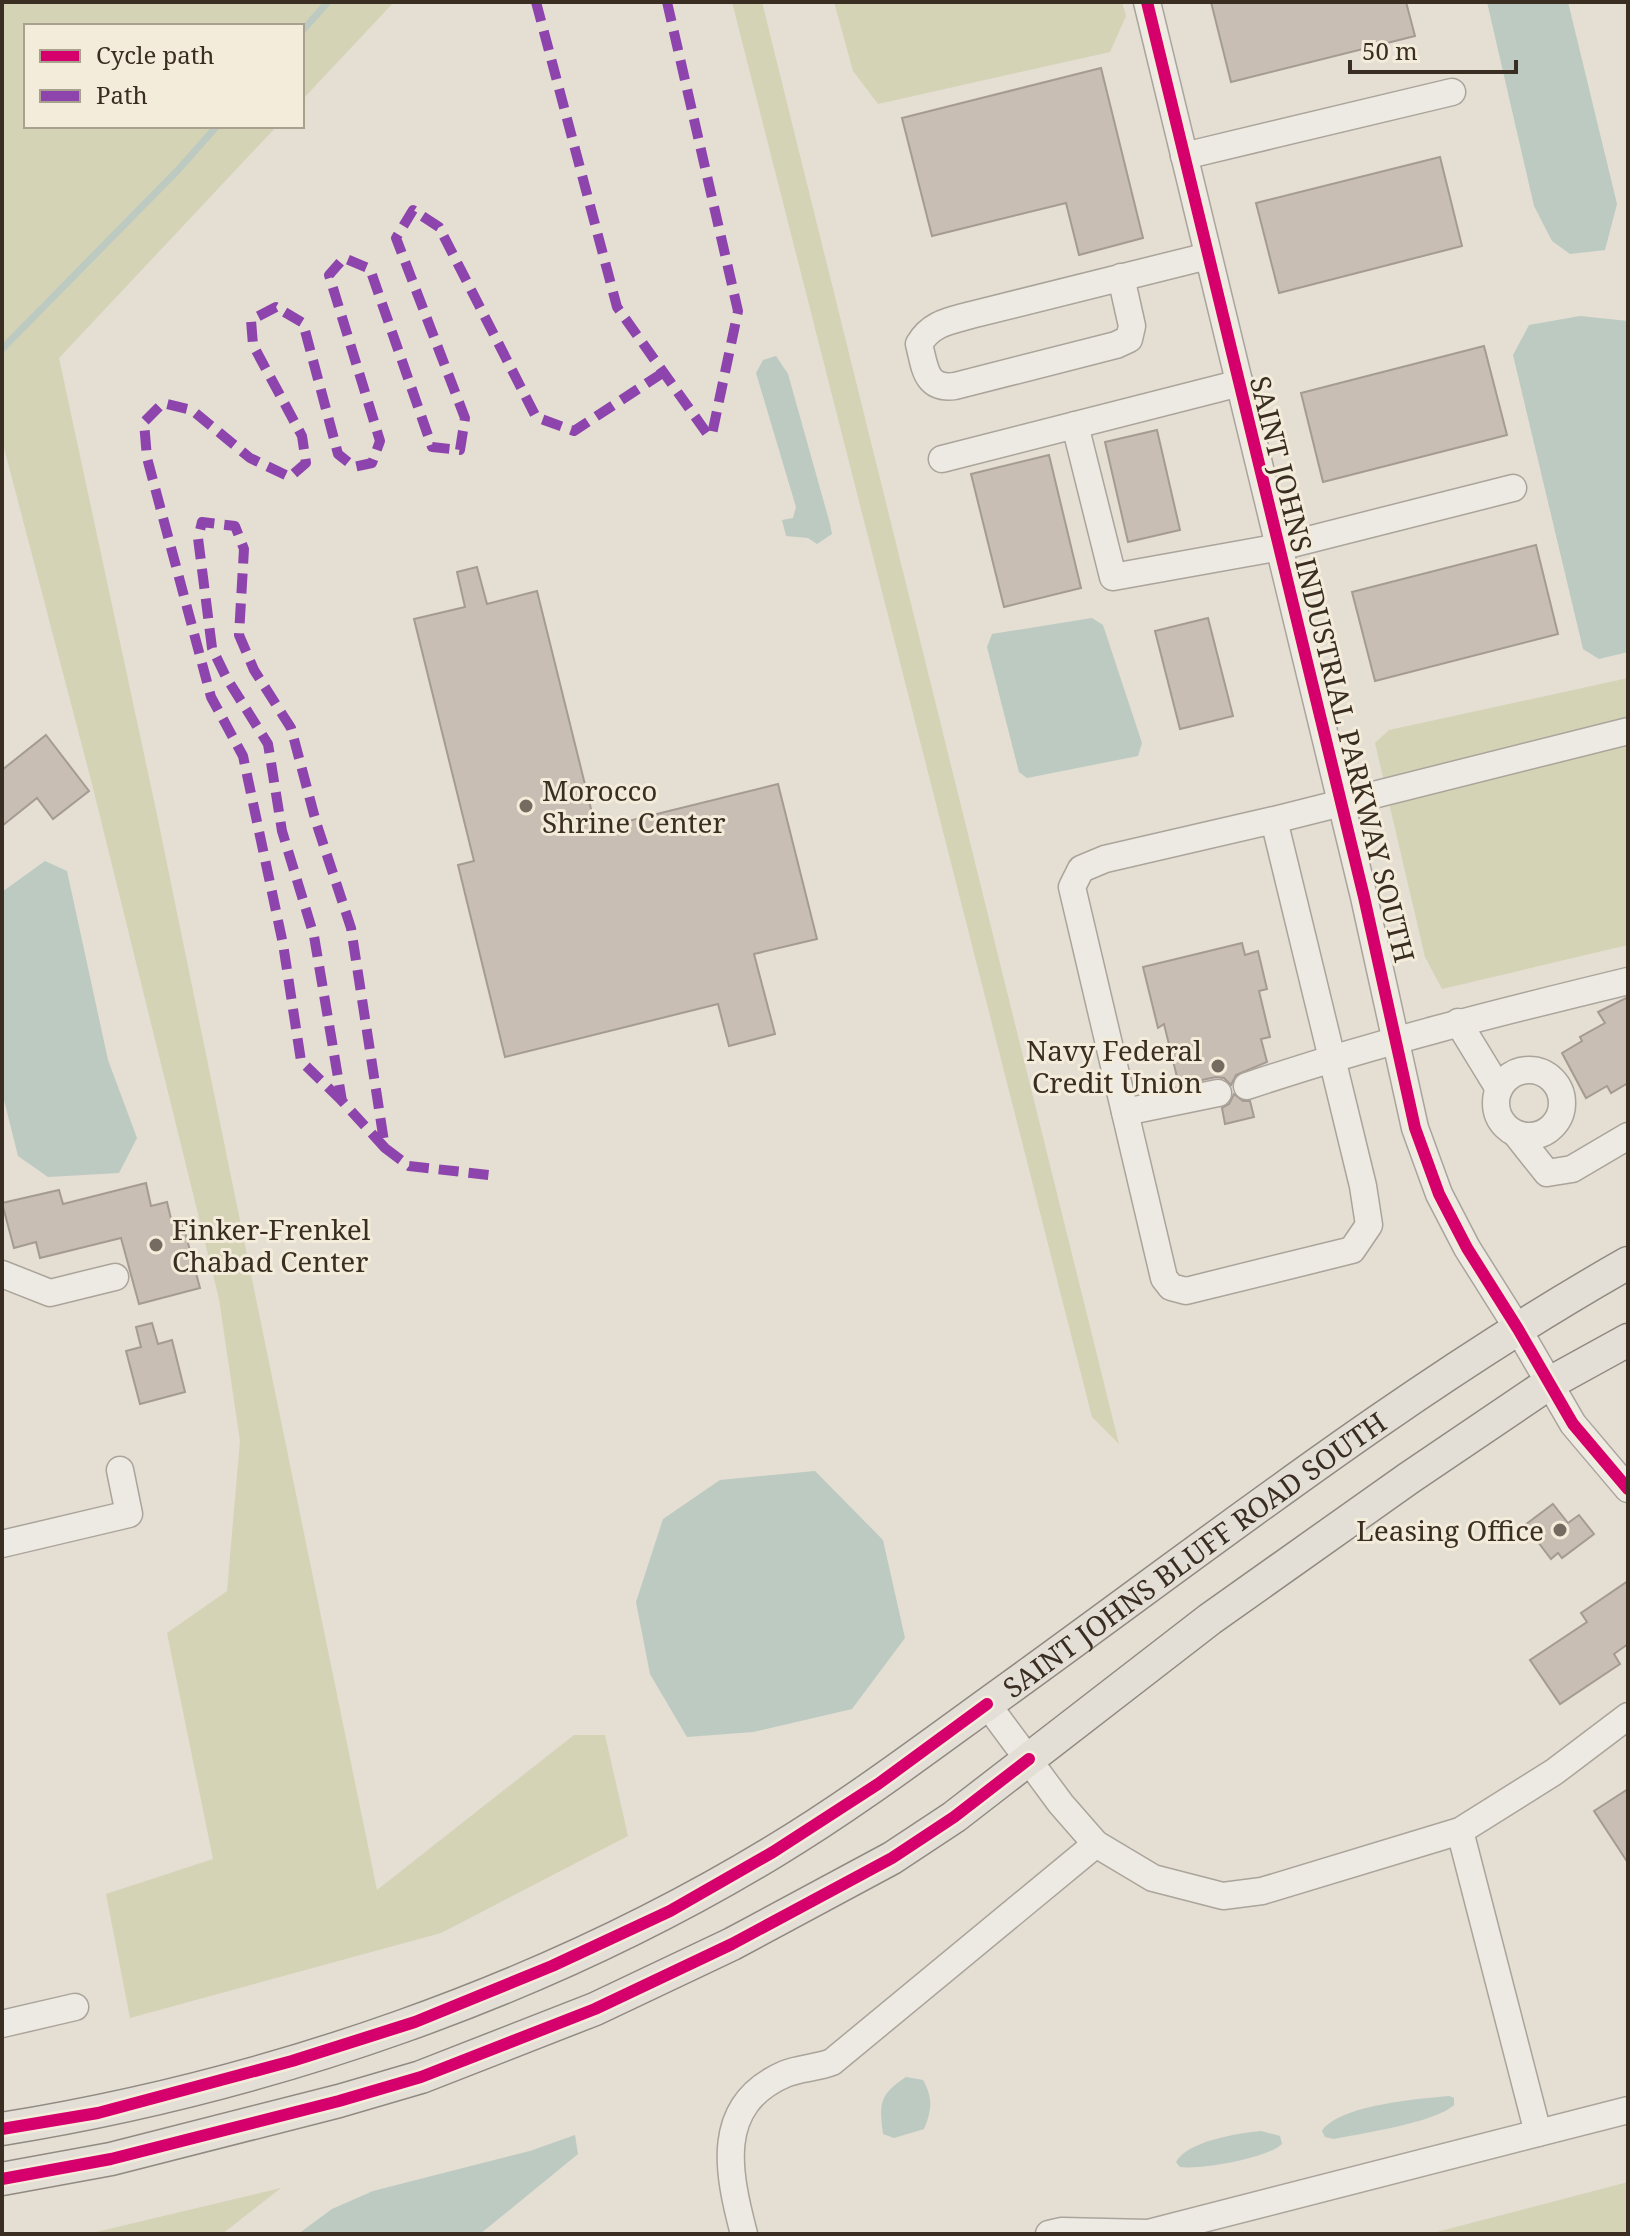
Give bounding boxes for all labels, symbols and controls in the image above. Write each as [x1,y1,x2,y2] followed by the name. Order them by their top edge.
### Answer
[24,24,304,128] legend
[1350,24,1516,74] scale bar
[1362,34,1418,67] text: 50 m
[96,38,215,71] text: Cycle path
[96,78,148,111] text: Path
[1242,372,1424,966] street label: SAINT JOHNS INDUSTRIAL PARKWAY SOUTH
[542,771,726,841] place label: Morocco Shrine Center
[517,797,535,815] marker: Morocco Shrine Center
[1026,1031,1202,1101] place label: Navy Federal Credit Union
[1209,1057,1227,1075] marker: Navy Federal Credit Union
[172,1210,371,1280] place label: Finker-Frenkel Chabad Center
[147,1236,165,1254] marker: Finker-Frenkel Chabad Center
[995,1403,1393,1706] street label: SAINT JOHNS BLUFF ROAD SOUTH
[1356,1511,1544,1549] place label: Leasing Office
[1551,1521,1569,1539] marker: Leasing Office

